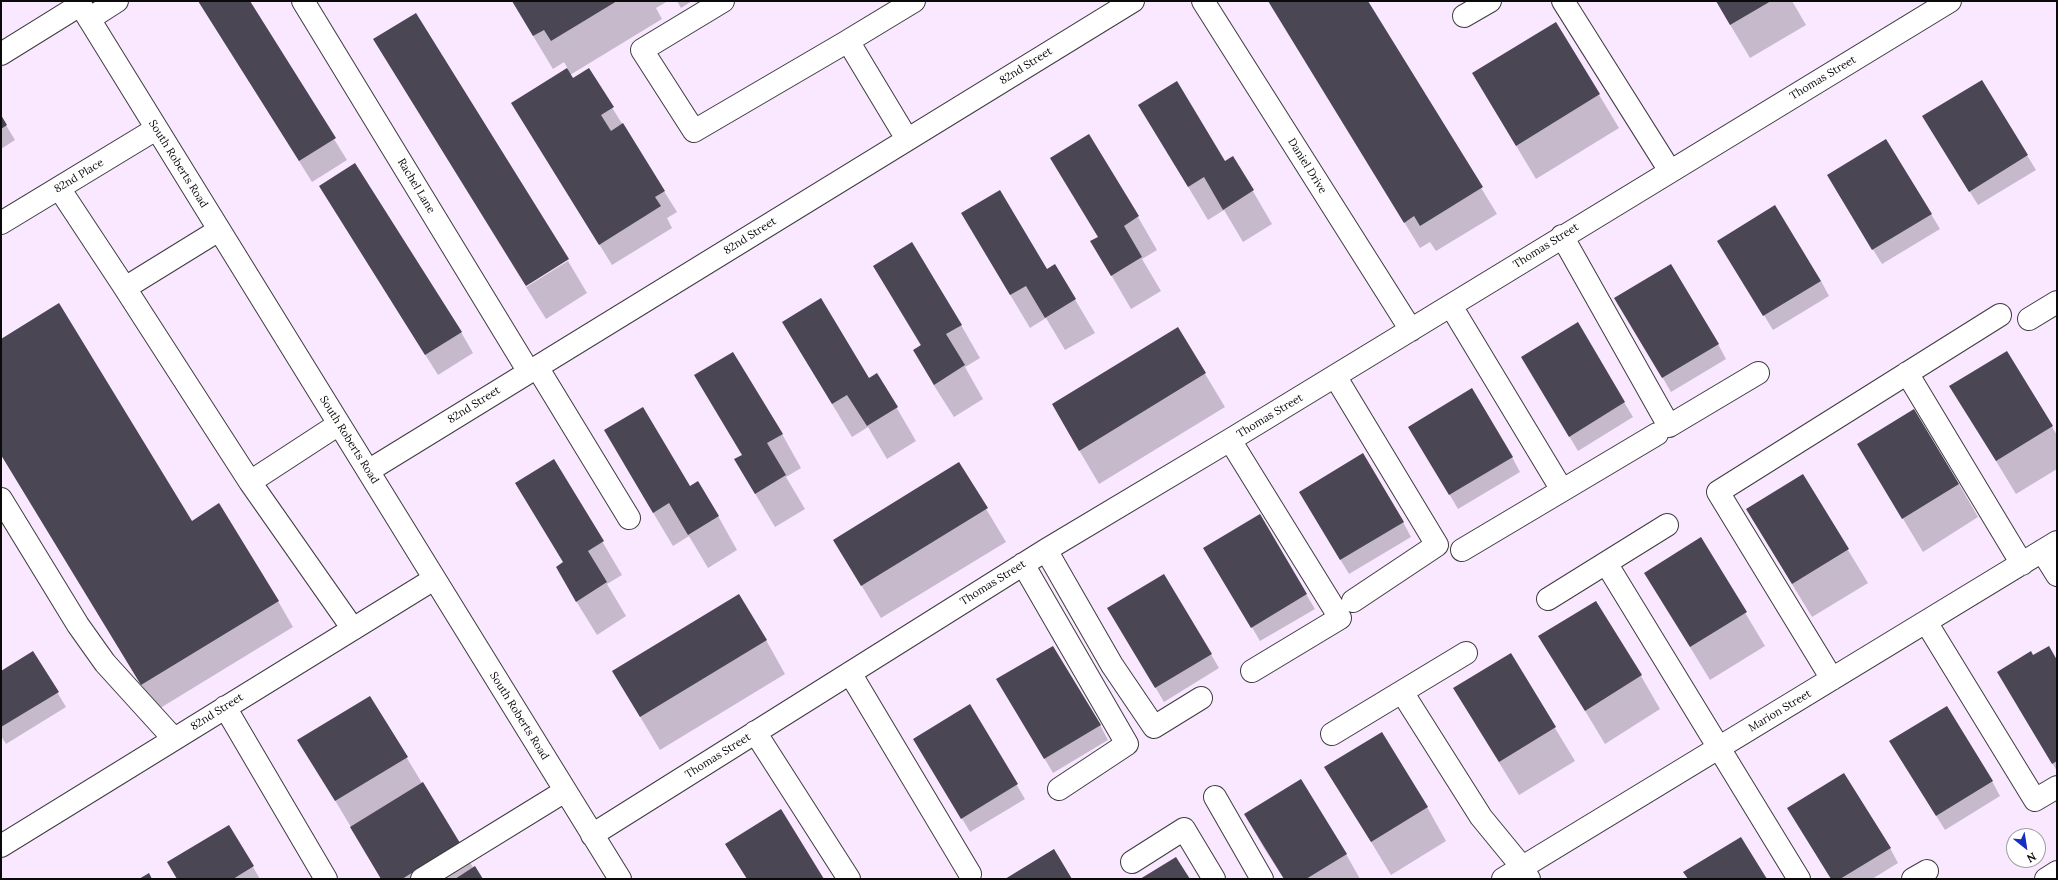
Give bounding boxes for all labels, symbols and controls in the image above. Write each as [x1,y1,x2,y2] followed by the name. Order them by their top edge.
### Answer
[997,45,1055,87] street label: 82nd Street
[1788,53,1858,103] street label: Thomas Street
[146,118,210,210] street label: South Roberts Road
[1285,136,1329,196] street label: Daniel Drive
[52,156,106,196] street label: 82nd Place
[394,156,438,216] street label: Rachel Lane
[721,215,779,257] street label: 82nd Street
[1511,221,1581,271] street label: Thomas Street
[445,384,503,426] street label: 82nd Street
[1235,391,1305,441] street label: Thomas Street
[317,394,381,486] street label: South Roberts Road
[958,558,1028,608] street label: Thomas Street
[487,670,551,762] street label: South Roberts Road
[1746,687,1814,735] street label: Marion Street
[188,691,246,733] street label: 82nd Street
[683,731,753,781] street label: Thomas Street
[2006,828,2046,868] north arrow
[2024,849,2039,866] text: N

